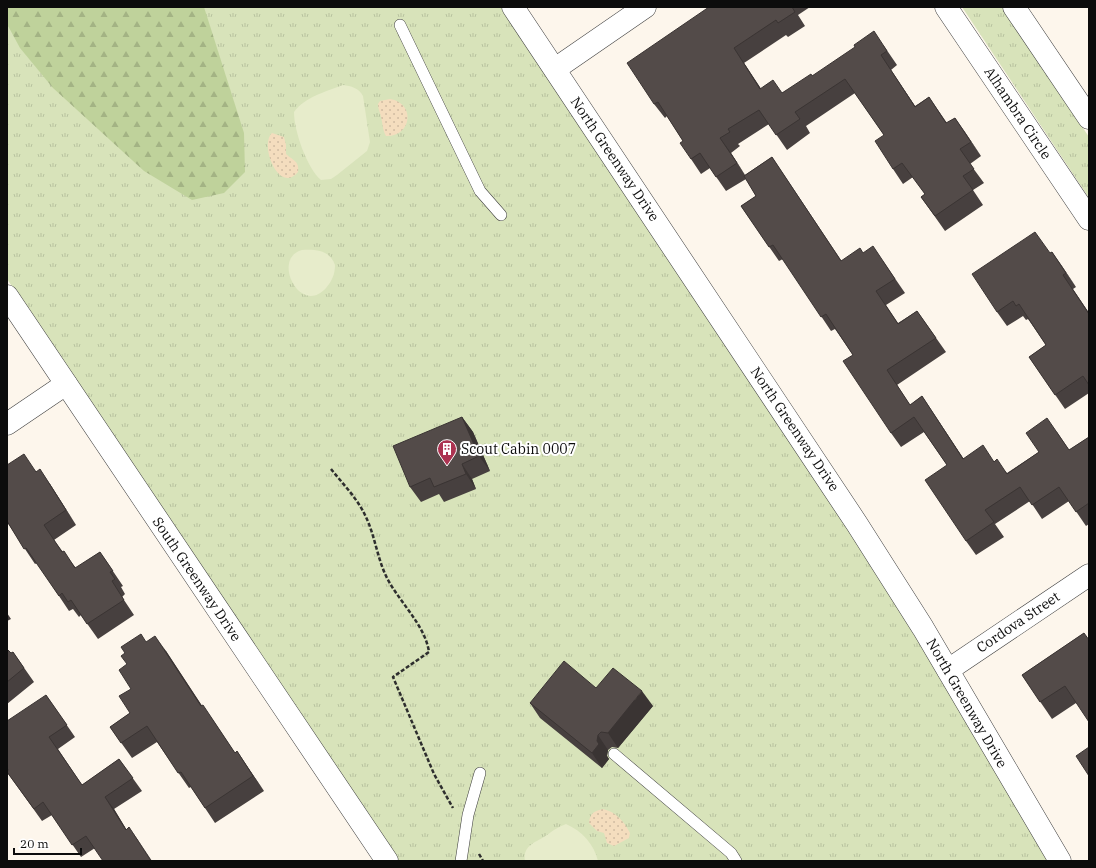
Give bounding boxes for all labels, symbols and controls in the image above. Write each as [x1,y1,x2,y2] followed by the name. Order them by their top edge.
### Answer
[980,63,1056,163] street label: Alhambra Circle
[567,93,663,225] street label: North Greenway Drive
[747,363,843,495] street label: North Greenway Drive
[436,438,458,466] building icon: Scout Cabin 0007
[461,440,576,458] place label: Scout Cabin 0007
[149,513,245,645] street label: South Greenway Drive
[973,587,1063,657] street label: Cordova Street
[923,635,1011,771] street label: North Greenway Drive
[14,830,81,856] scale bar
[20,836,49,851] text: 20 m

